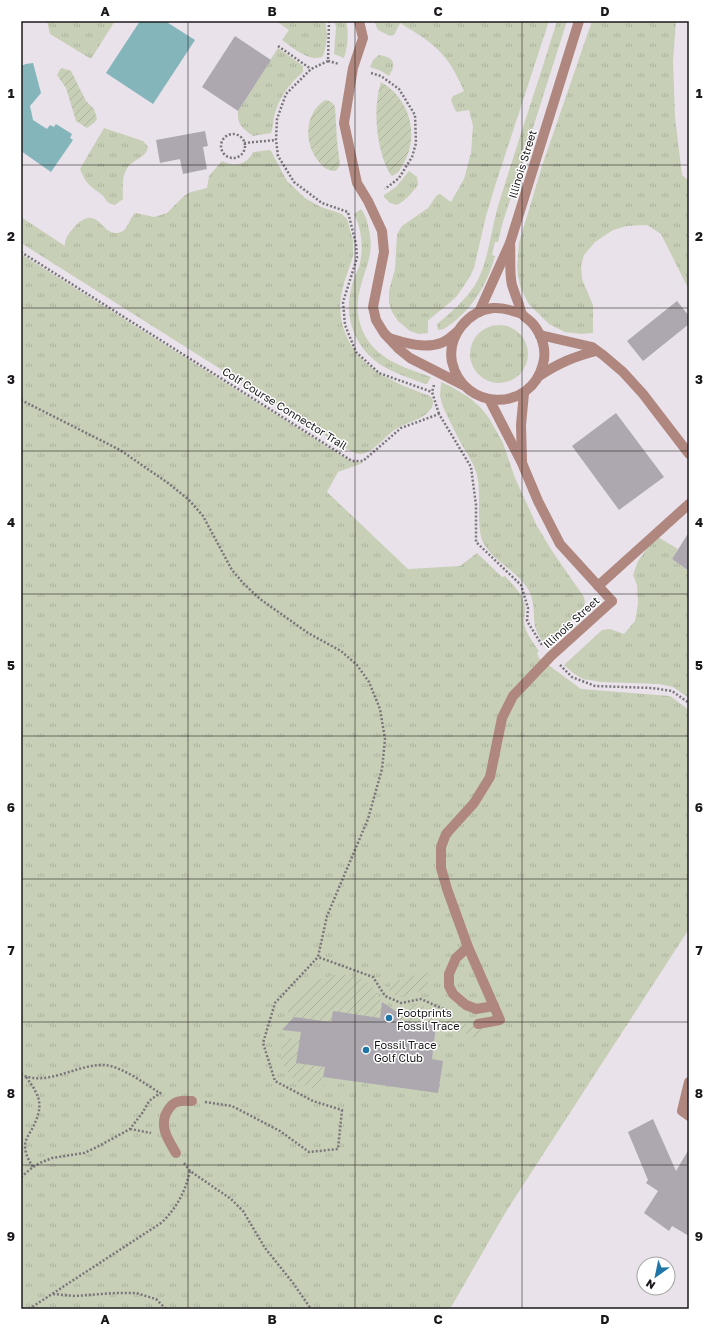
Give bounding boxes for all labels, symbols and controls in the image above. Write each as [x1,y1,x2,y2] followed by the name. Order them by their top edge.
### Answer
[100,3,110,19] text: A
[267,3,277,19] text: B
[433,3,443,19] text: C
[600,3,610,19] text: D
[8,85,15,101] text: 1
[696,85,703,101] text: 1
[505,128,539,200] street label: Illinois Street
[7,228,15,244] text: 2
[695,228,703,244] text: 2
[220,364,350,452] street label: Colf Course Connector Trail
[7,371,15,387] text: 3
[695,371,703,387] text: 3
[7,514,15,530] text: 4
[695,514,703,530] text: 4
[540,593,602,651] street label: Illinois Street
[7,657,15,673] text: 5
[695,657,703,673] text: 5
[7,799,15,815] text: 6
[695,799,703,815] text: 6
[7,942,15,958] text: 7
[695,942,703,958] text: 7
[397,1006,460,1032] place label: Footprints Fossil Trace
[384,1013,394,1023] marker: Footprints Fossil Trace
[374,1038,437,1064] place label: Fossil Trace Golf Club
[361,1045,371,1055] marker: Fossil Trace Golf Club
[7,1085,15,1101] text: 8
[695,1085,703,1101] text: 8
[7,1228,15,1244] text: 9
[695,1228,703,1244] text: 9
[636,1256,676,1296] north arrow
[643,1277,657,1293] text: N
[100,1311,110,1327] text: A
[267,1311,277,1327] text: B
[433,1311,443,1327] text: C
[600,1311,610,1327] text: D

